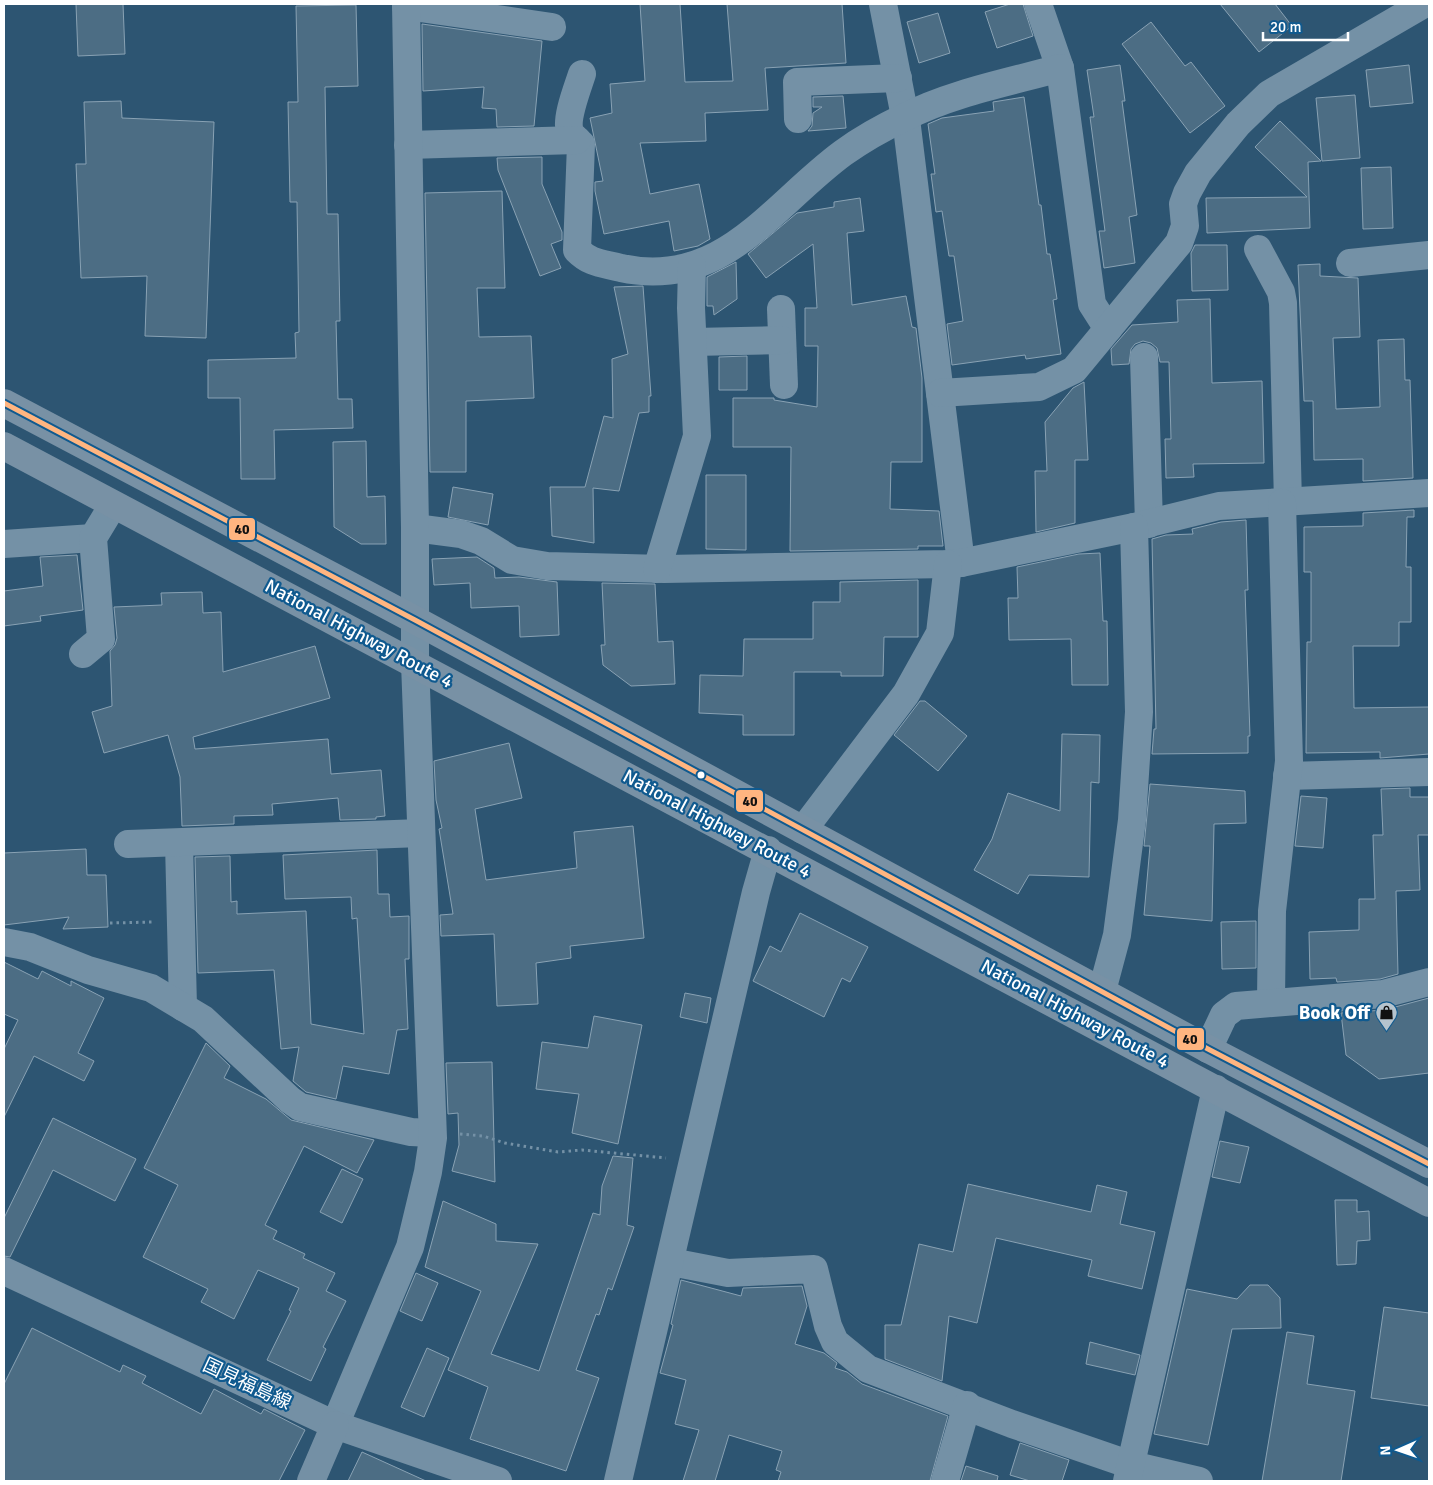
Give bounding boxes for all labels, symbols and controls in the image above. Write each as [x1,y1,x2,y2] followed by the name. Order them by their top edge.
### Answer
[1263,10,1348,42] scale bar
[1270,18,1301,36] text: 20 m
[228,517,256,541] line badge: 40
[234,521,250,538] text: 40
[261,574,457,694] street label: National Highway Route 4
[619,764,815,884] street label: National Highway Route 4
[696,770,706,780] unlabelled marker
[735,789,764,813] line badge: 40
[742,793,758,810] text: 40
[977,954,1173,1074] street label: National Highway Route 4
[1299,1001,1371,1025] place label: Book Off
[1374,1001,1398,1032] shop icon: Book Off
[1176,1027,1205,1051] line badge: 40
[1182,1031,1198,1048] text: 40
[199,1353,295,1415] street label: 国見福島線
[1373,1425,1423,1475] north arrow
[1377,1445,1394,1456] text: N

